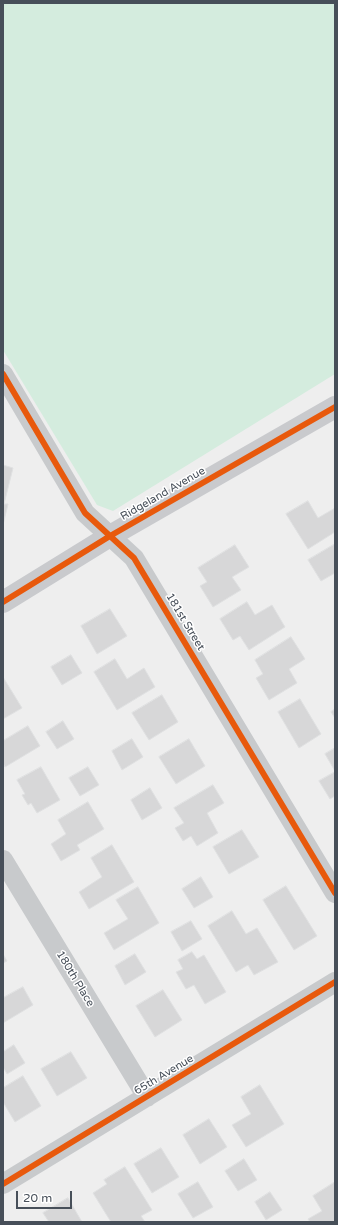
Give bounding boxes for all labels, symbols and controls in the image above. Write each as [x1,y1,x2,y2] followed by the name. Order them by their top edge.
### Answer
[118,464,208,524] street label: Ridgeland Avenue
[163,591,207,653] street label: 181st Street
[53,949,97,1009] street label: 180th Place
[132,1052,196,1098] street label: 65th Avenue
[18,1183,74,1209] scale bar
[23,1191,52,1205] text: 20 m

